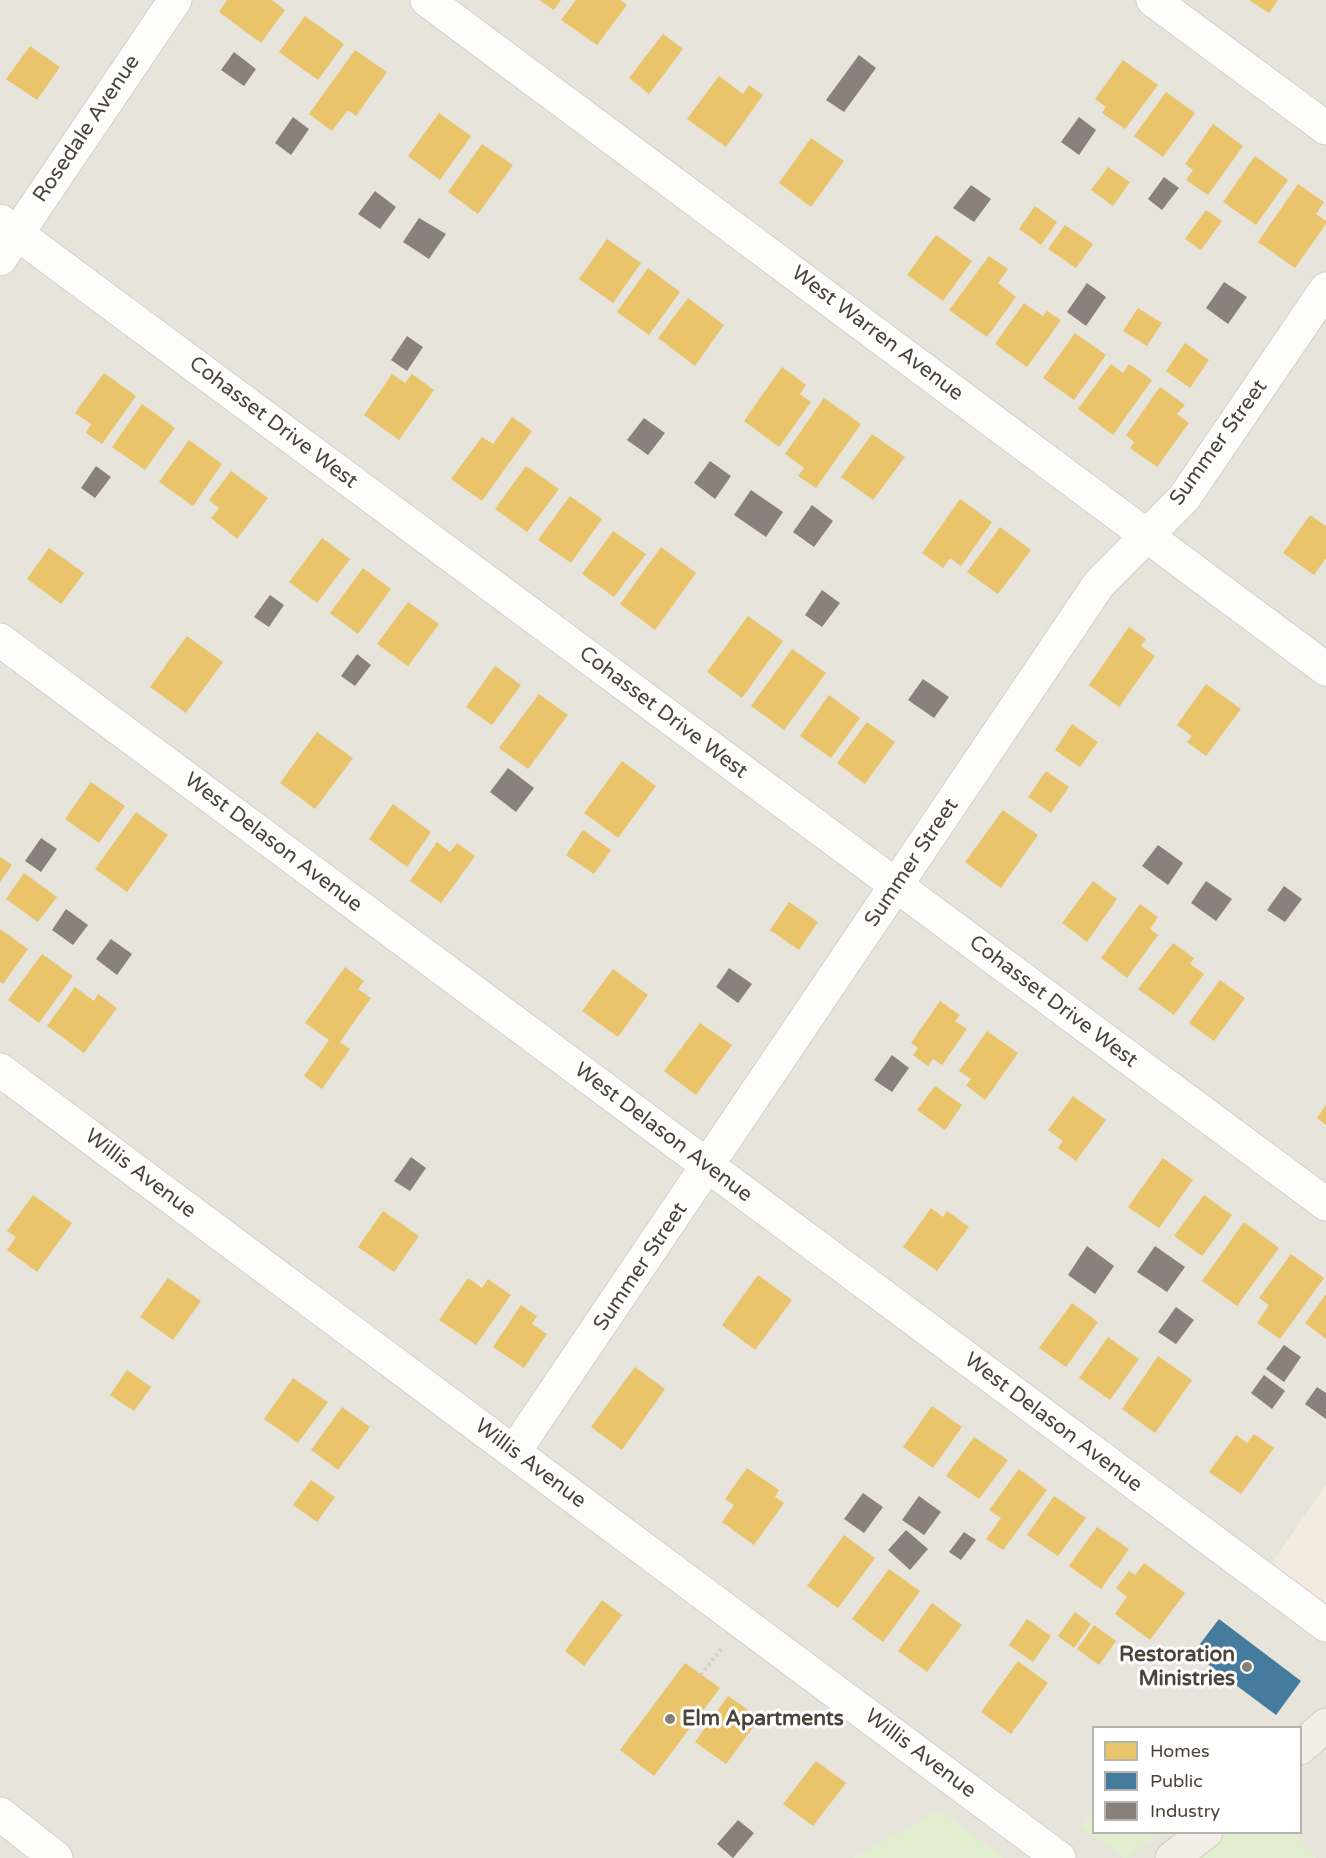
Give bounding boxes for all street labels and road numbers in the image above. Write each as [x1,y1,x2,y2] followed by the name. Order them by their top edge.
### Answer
[28,50,146,208] street label: Rosedale Avenue
[786,261,968,407] street label: West Warren Avenue
[184,351,362,495] street label: Cohasset Drive West
[1165,375,1273,511] street label: Summer Street
[574,641,752,785] street label: Cohasset Drive West
[179,768,367,918] street label: West Delason Avenue
[860,794,964,932] street label: Summer Street
[964,930,1142,1074] street label: Cohasset Drive West
[569,1058,757,1208] street label: West Delason Avenue
[79,1124,201,1224] street label: Willis Avenue
[589,1198,693,1336] street label: Summer Street
[959,1348,1147,1498] street label: West Delason Avenue
[469,1414,591,1514] street label: Willis Avenue
[859,1704,981,1804] street label: Willis Avenue

